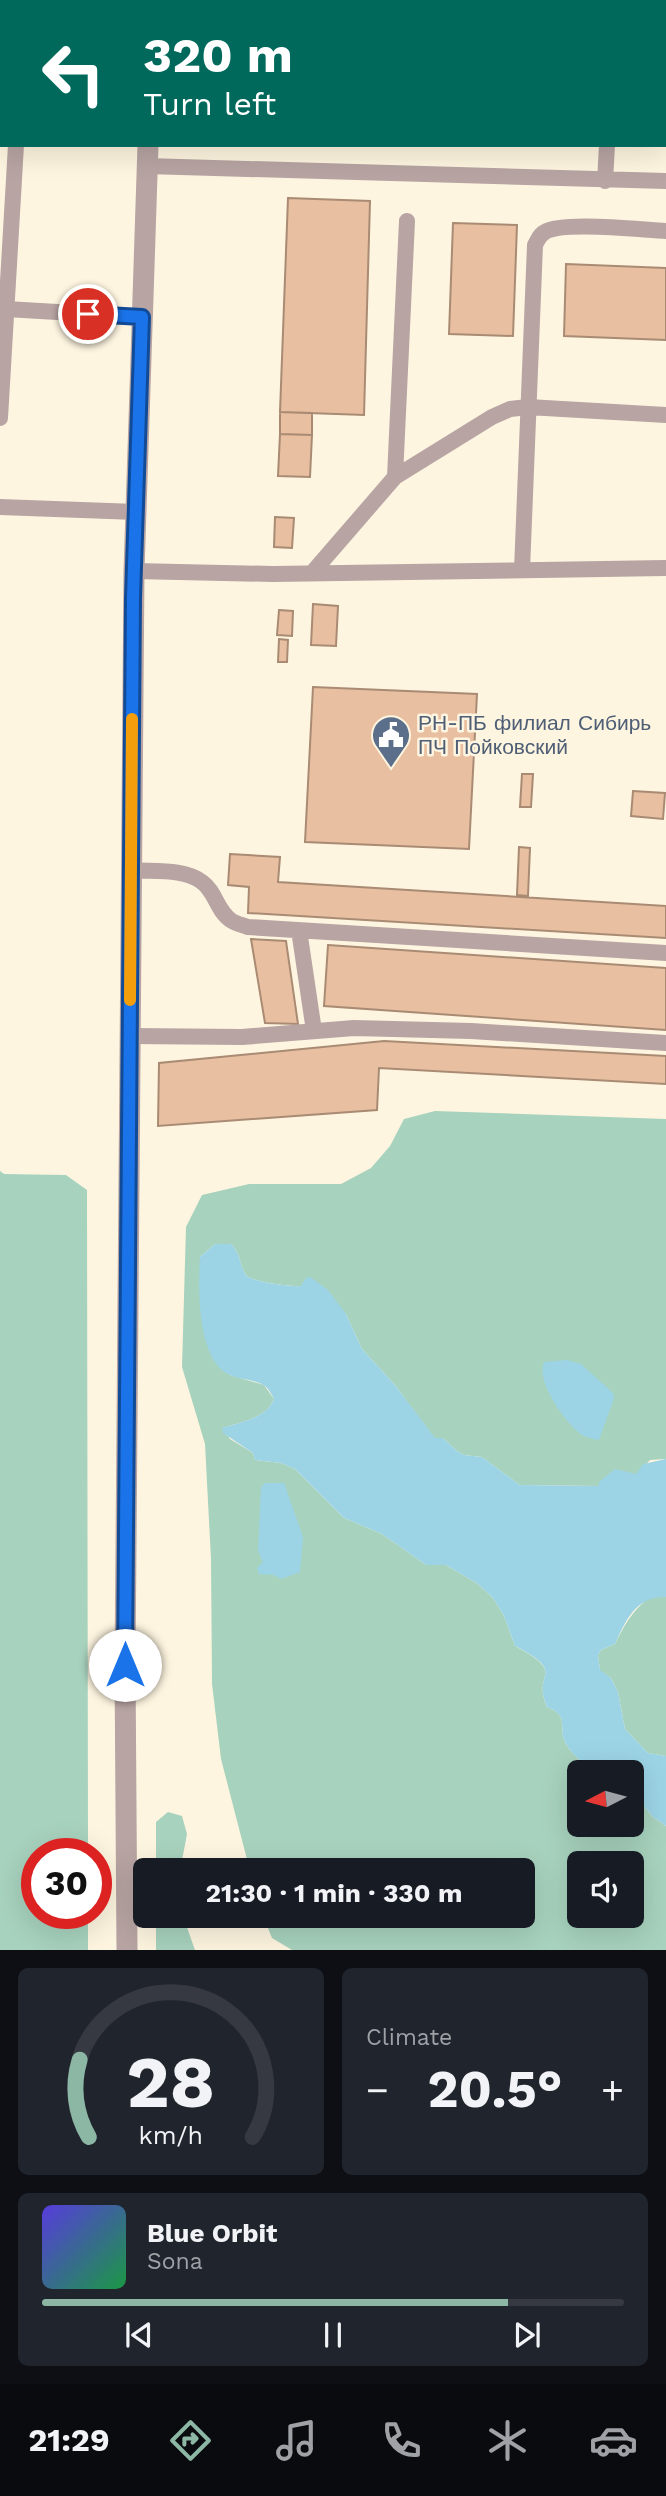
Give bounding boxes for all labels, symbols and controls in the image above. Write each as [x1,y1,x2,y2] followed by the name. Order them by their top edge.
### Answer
[143,26,293,84] text: 320 m
[28,28,119,119] icon: left
[143,85,276,123] text: Turn left
[58,284,118,344] pin
[69,295,107,333] icon: arrive
[418,710,651,759] place label: РН-ПБ филиал Сибирь ПЧ Пойковский
[370,714,412,769] public building icon: РН-ПБ филиал Сибирь ПЧ Пойковский
[88,1628,162,1702] position arrow
[567,1760,644,1838] north arrow
[567,1760,644,1928] map controls
[21,1838,112,1929] speed limit sign: 30
[567,1851,644,1928] button: sound
[206,1878,462,1908] text: 21:30 · 1 min · 330 m
[366,2024,452,2051] text: Climate
[126,2040,216,2126] text: 28
[427,2059,563,2120] text: 20.5°
[366,2068,389,2112] text: −
[601,2068,624,2112] text: +
[139,2121,203,2150] text: km/h
[147,2218,277,2248] text: Blue Orbit
[147,2248,203,2275] text: Sona
[120,2316,158,2354] icon: previous
[314,2316,352,2354] icon: pause
[508,2316,546,2354] icon: next
[166,2416,215,2465] icon: directions
[272,2416,321,2465] icon: music
[377,2416,426,2465] icon: phone
[483,2416,532,2465] icon: climate
[589,2416,638,2465] icon: car
[28,2421,110,2459] text: 21:29

